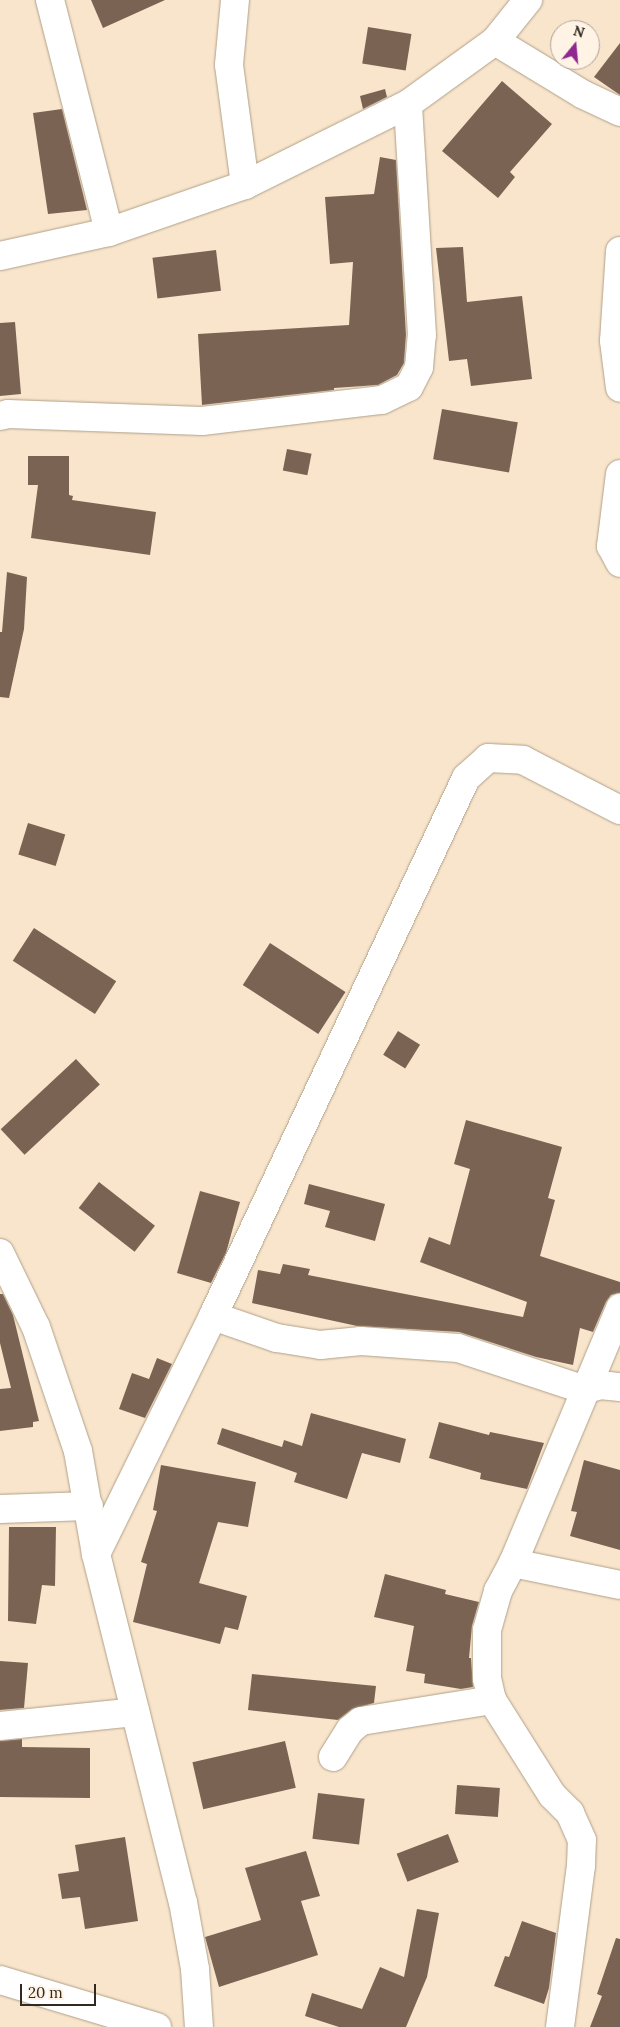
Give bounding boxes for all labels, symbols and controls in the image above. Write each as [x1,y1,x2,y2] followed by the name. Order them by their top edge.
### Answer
[550,20,600,70] north arrow
[571,21,587,42] text: N
[22,1974,99,2006] scale bar
[28,1983,63,2002] text: 20 m

